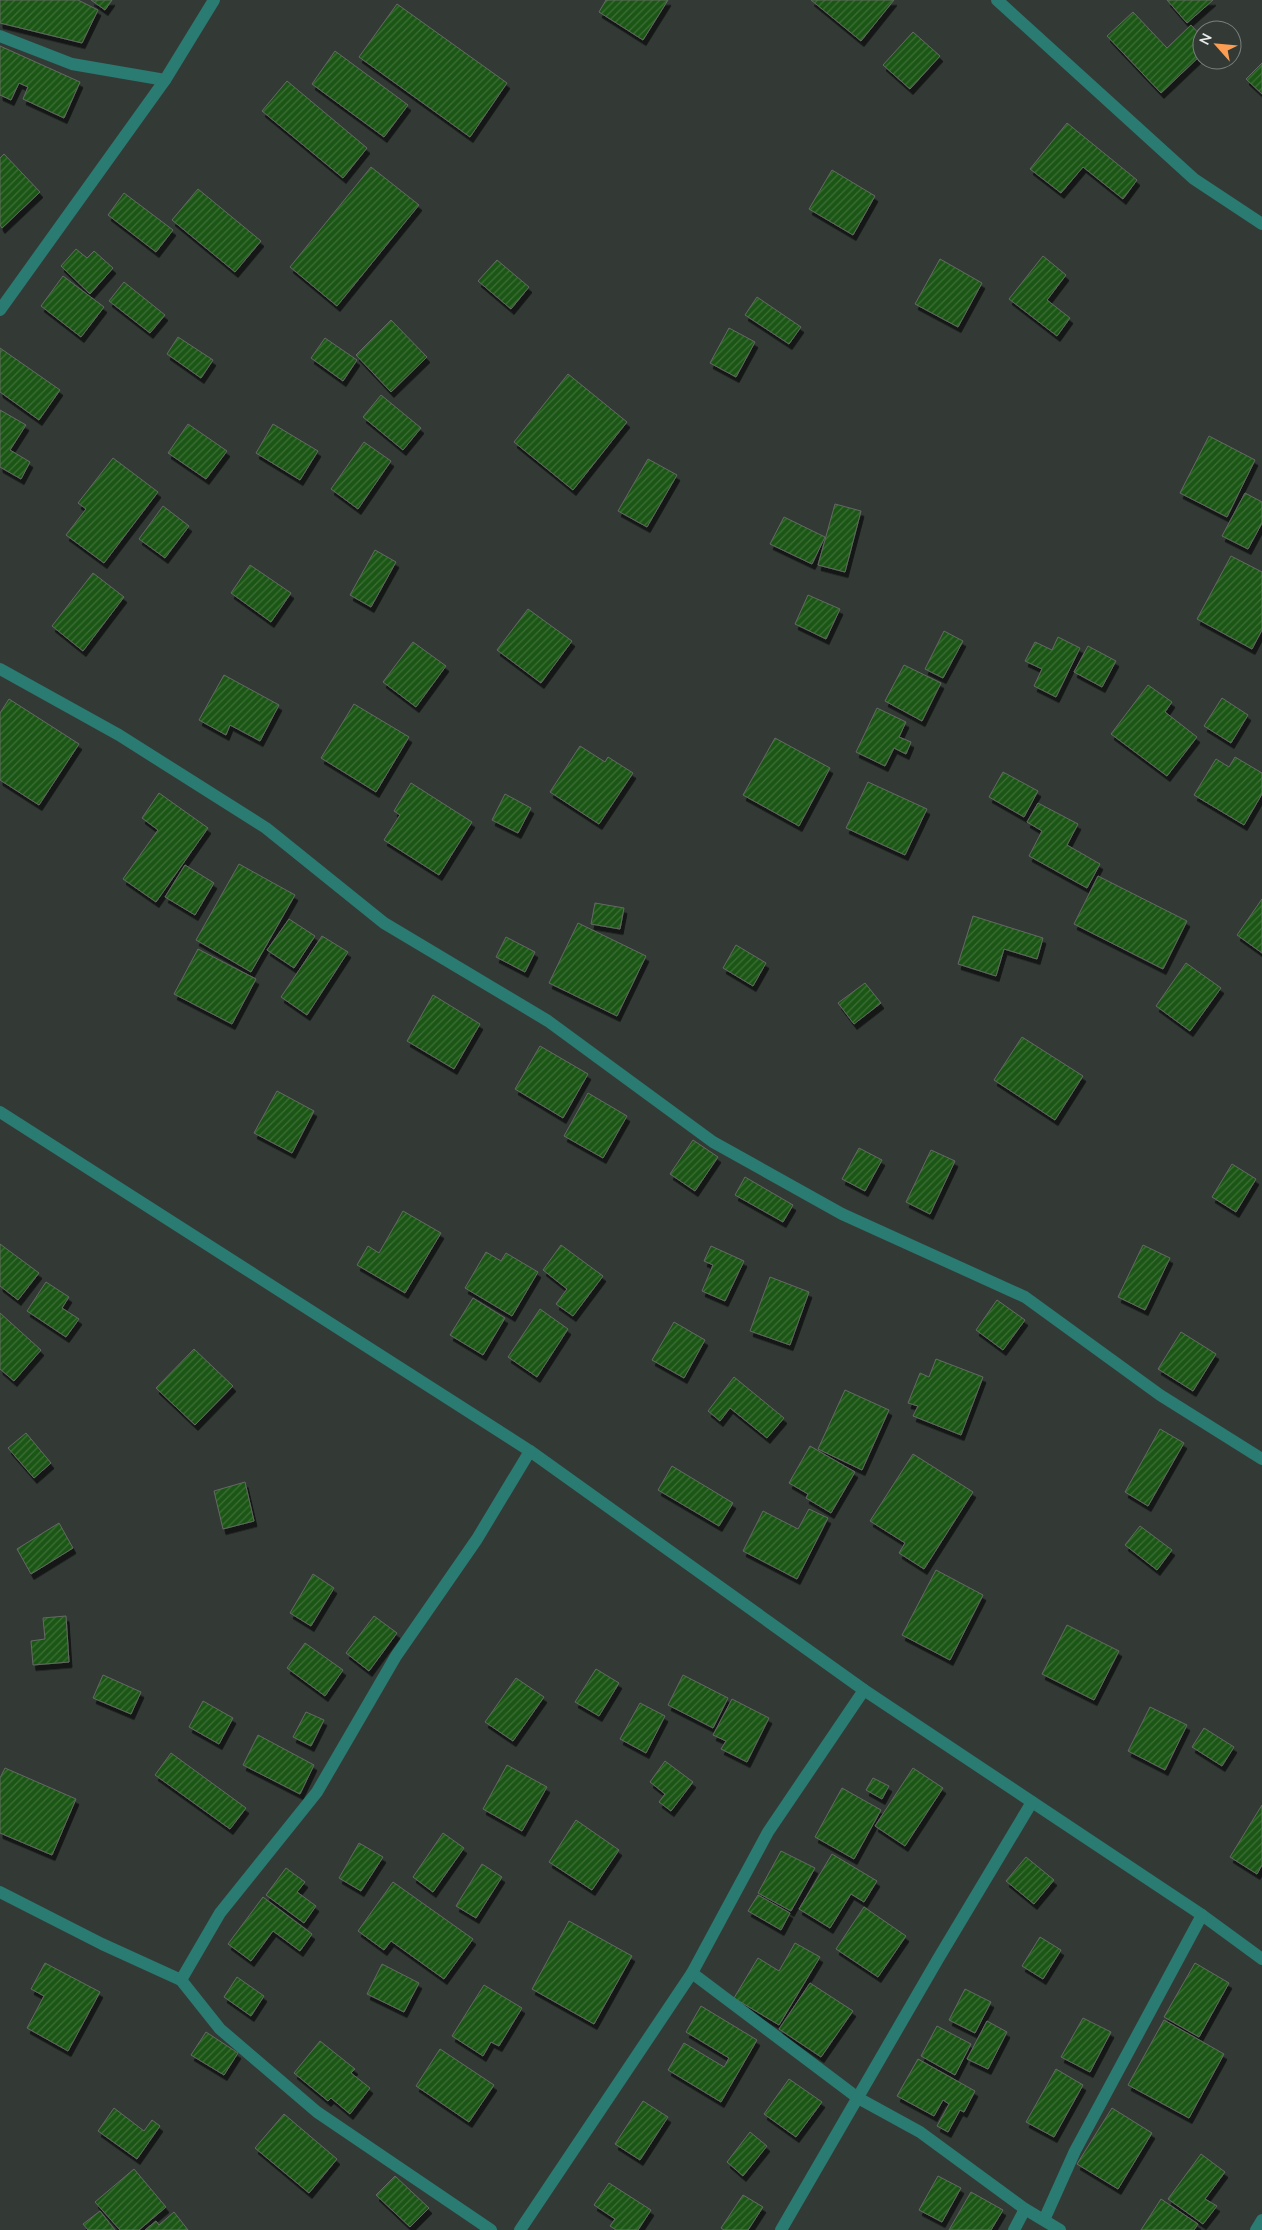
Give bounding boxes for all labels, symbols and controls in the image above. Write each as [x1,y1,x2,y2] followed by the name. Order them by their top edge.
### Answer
[1192,20,1242,70] north arrow
[1195,30,1216,48] text: N

